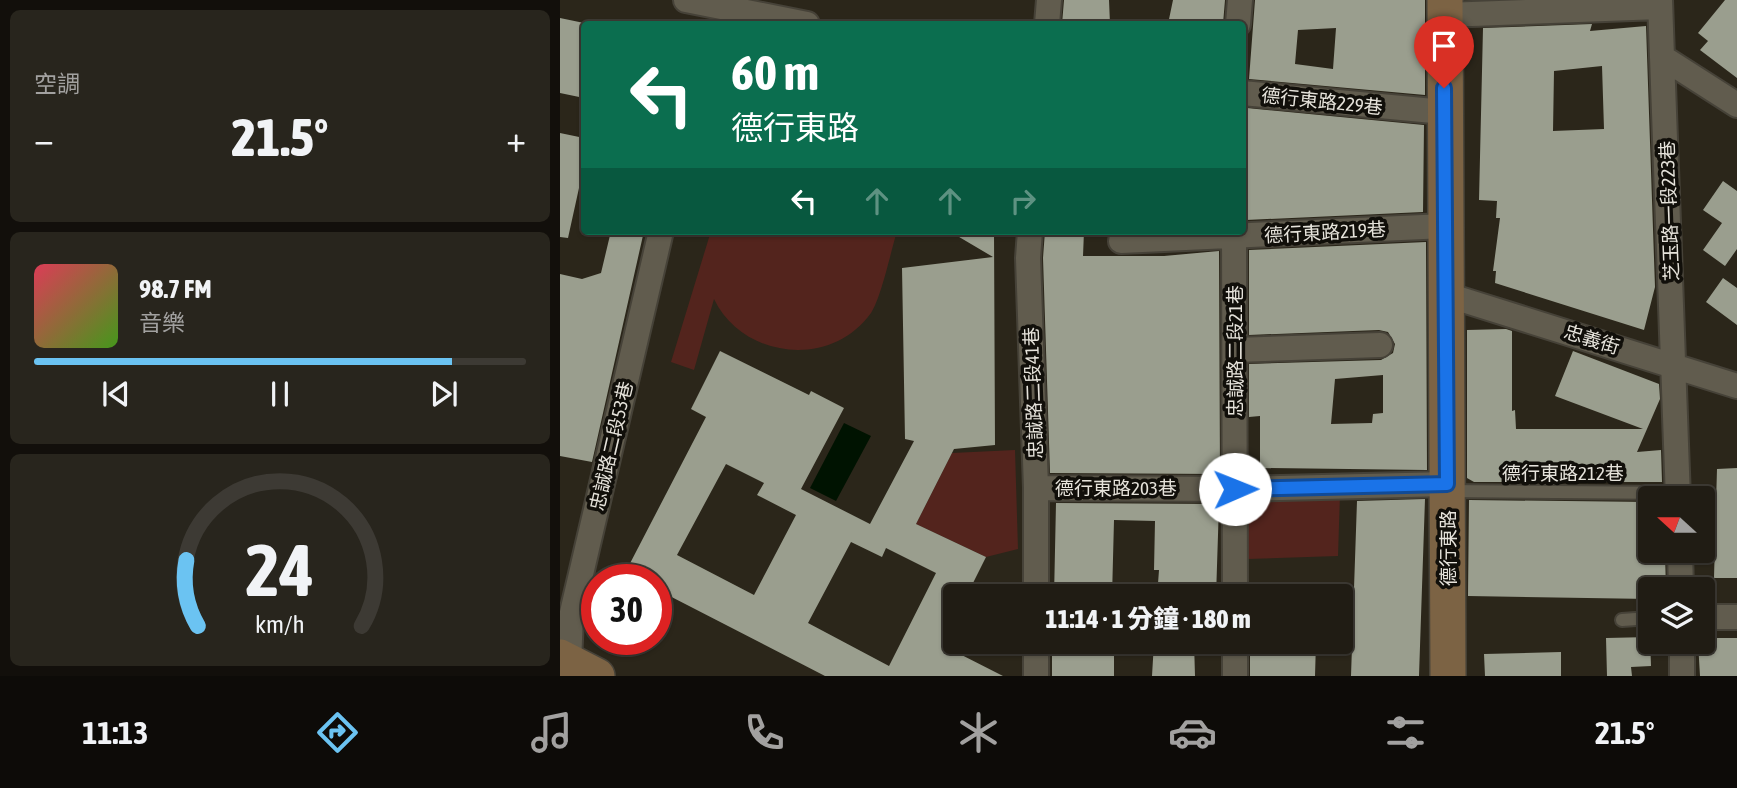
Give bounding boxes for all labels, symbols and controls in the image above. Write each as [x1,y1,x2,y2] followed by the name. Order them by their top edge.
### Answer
[1414,16,1474,88] pin
[1425,27,1463,65] icon: arrive
[731,44,819,100] text: 60 m
[616,49,707,140] icon: left
[34,71,80,97] text: 空調
[1260,84,1384,118] street label: 德行東路229巷
[232,107,328,167] text: 21.5°
[731,109,859,146] text: 德行東路
[34,117,54,160] text: −
[506,117,526,160] text: +
[1656,140,1682,282] street label: 芝玉路一段223巷
[785,182,823,220] icon: left
[858,182,896,220] icon: ahead
[931,182,969,220] icon: ahead
[1004,182,1042,220] icon: right
[1264,218,1386,246] street label: 德行東路219巷
[139,274,212,304] text: 98.7 FM
[1224,285,1246,417] street label: 忠誠路二段21巷
[139,310,185,336] text: 音樂
[1562,320,1622,358] street label: 忠義街
[1020,327,1046,459] street label: 忠誠路二段41巷
[97,375,135,413] icon: previous
[261,375,299,413] icon: pause
[425,375,463,413] icon: next
[585,379,637,513] street label: 忠誠路二段53巷
[1198,452,1272,526] position arrow
[1502,462,1624,484] street label: 德行東路212巷
[1055,477,1177,499] street label: 德行東路203巷
[1638,486,1715,564] north arrow
[1638,486,1715,654] map controls
[1437,510,1459,586] street label: 德行東路
[246,528,314,611] text: 24
[581,564,672,655] speed limit sign: 30
[1638,577,1715,654] button: layers
[1045,604,1251,634] text: 11:14 · 1 分鐘 · 180 m
[255,610,305,638] text: km/h
[313,708,362,757] icon: directions
[527,708,576,757] icon: music
[740,708,789,757] icon: phone
[954,708,1003,757] icon: climate
[1168,708,1217,757] icon: car
[1381,708,1430,757] icon: filters
[82,714,148,751] text: 11:13
[1595,714,1655,751] text: 21.5°

